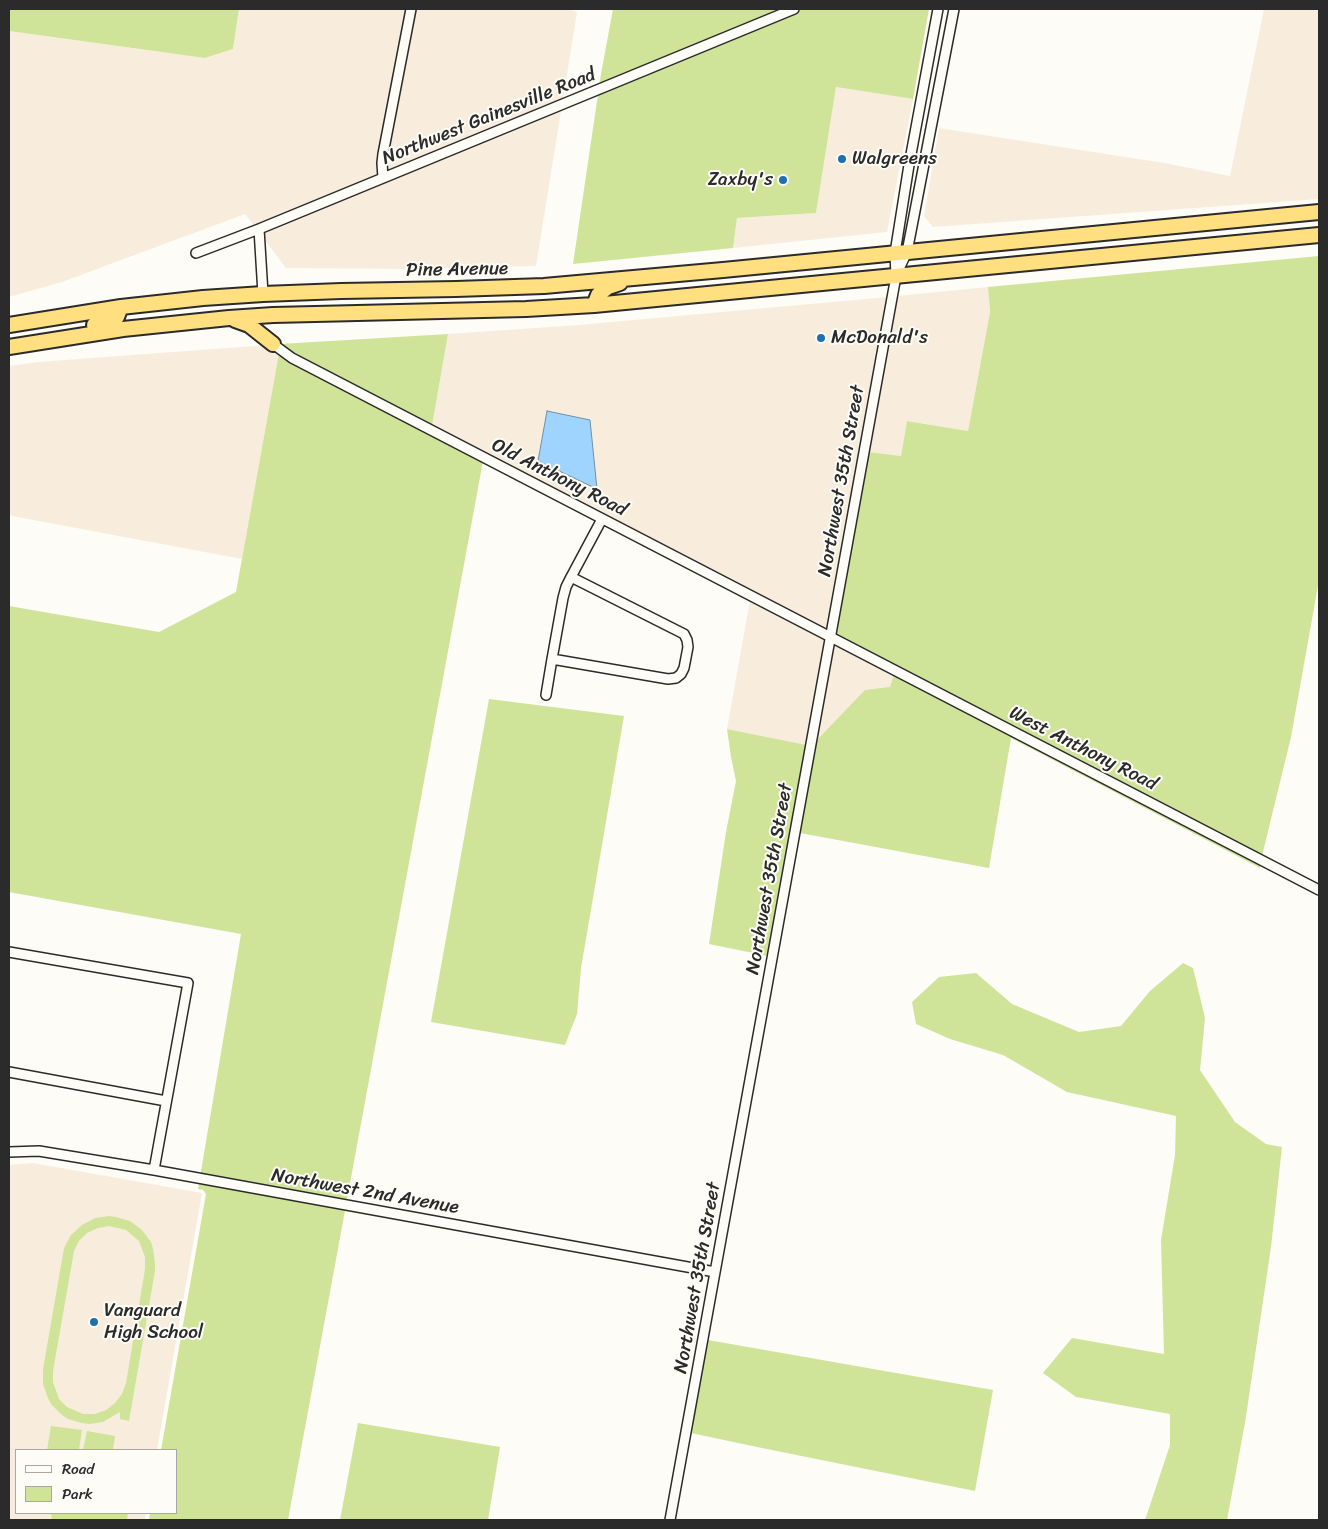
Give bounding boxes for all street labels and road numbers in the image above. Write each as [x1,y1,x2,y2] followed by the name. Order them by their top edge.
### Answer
[379,64,599,170] street label: Northwest Gainesville Road
[406,258,508,282] street label: Pine Avenue
[814,384,870,578] street label: Northwest 35th Street
[487,434,631,522] street label: Old Anthony Road
[1005,702,1161,796] street label: West Anthony Road
[742,782,798,976] street label: Northwest 35th Street
[270,1164,460,1220] street label: Northwest 2nd Avenue
[670,1181,726,1375] street label: Northwest 35th Street

